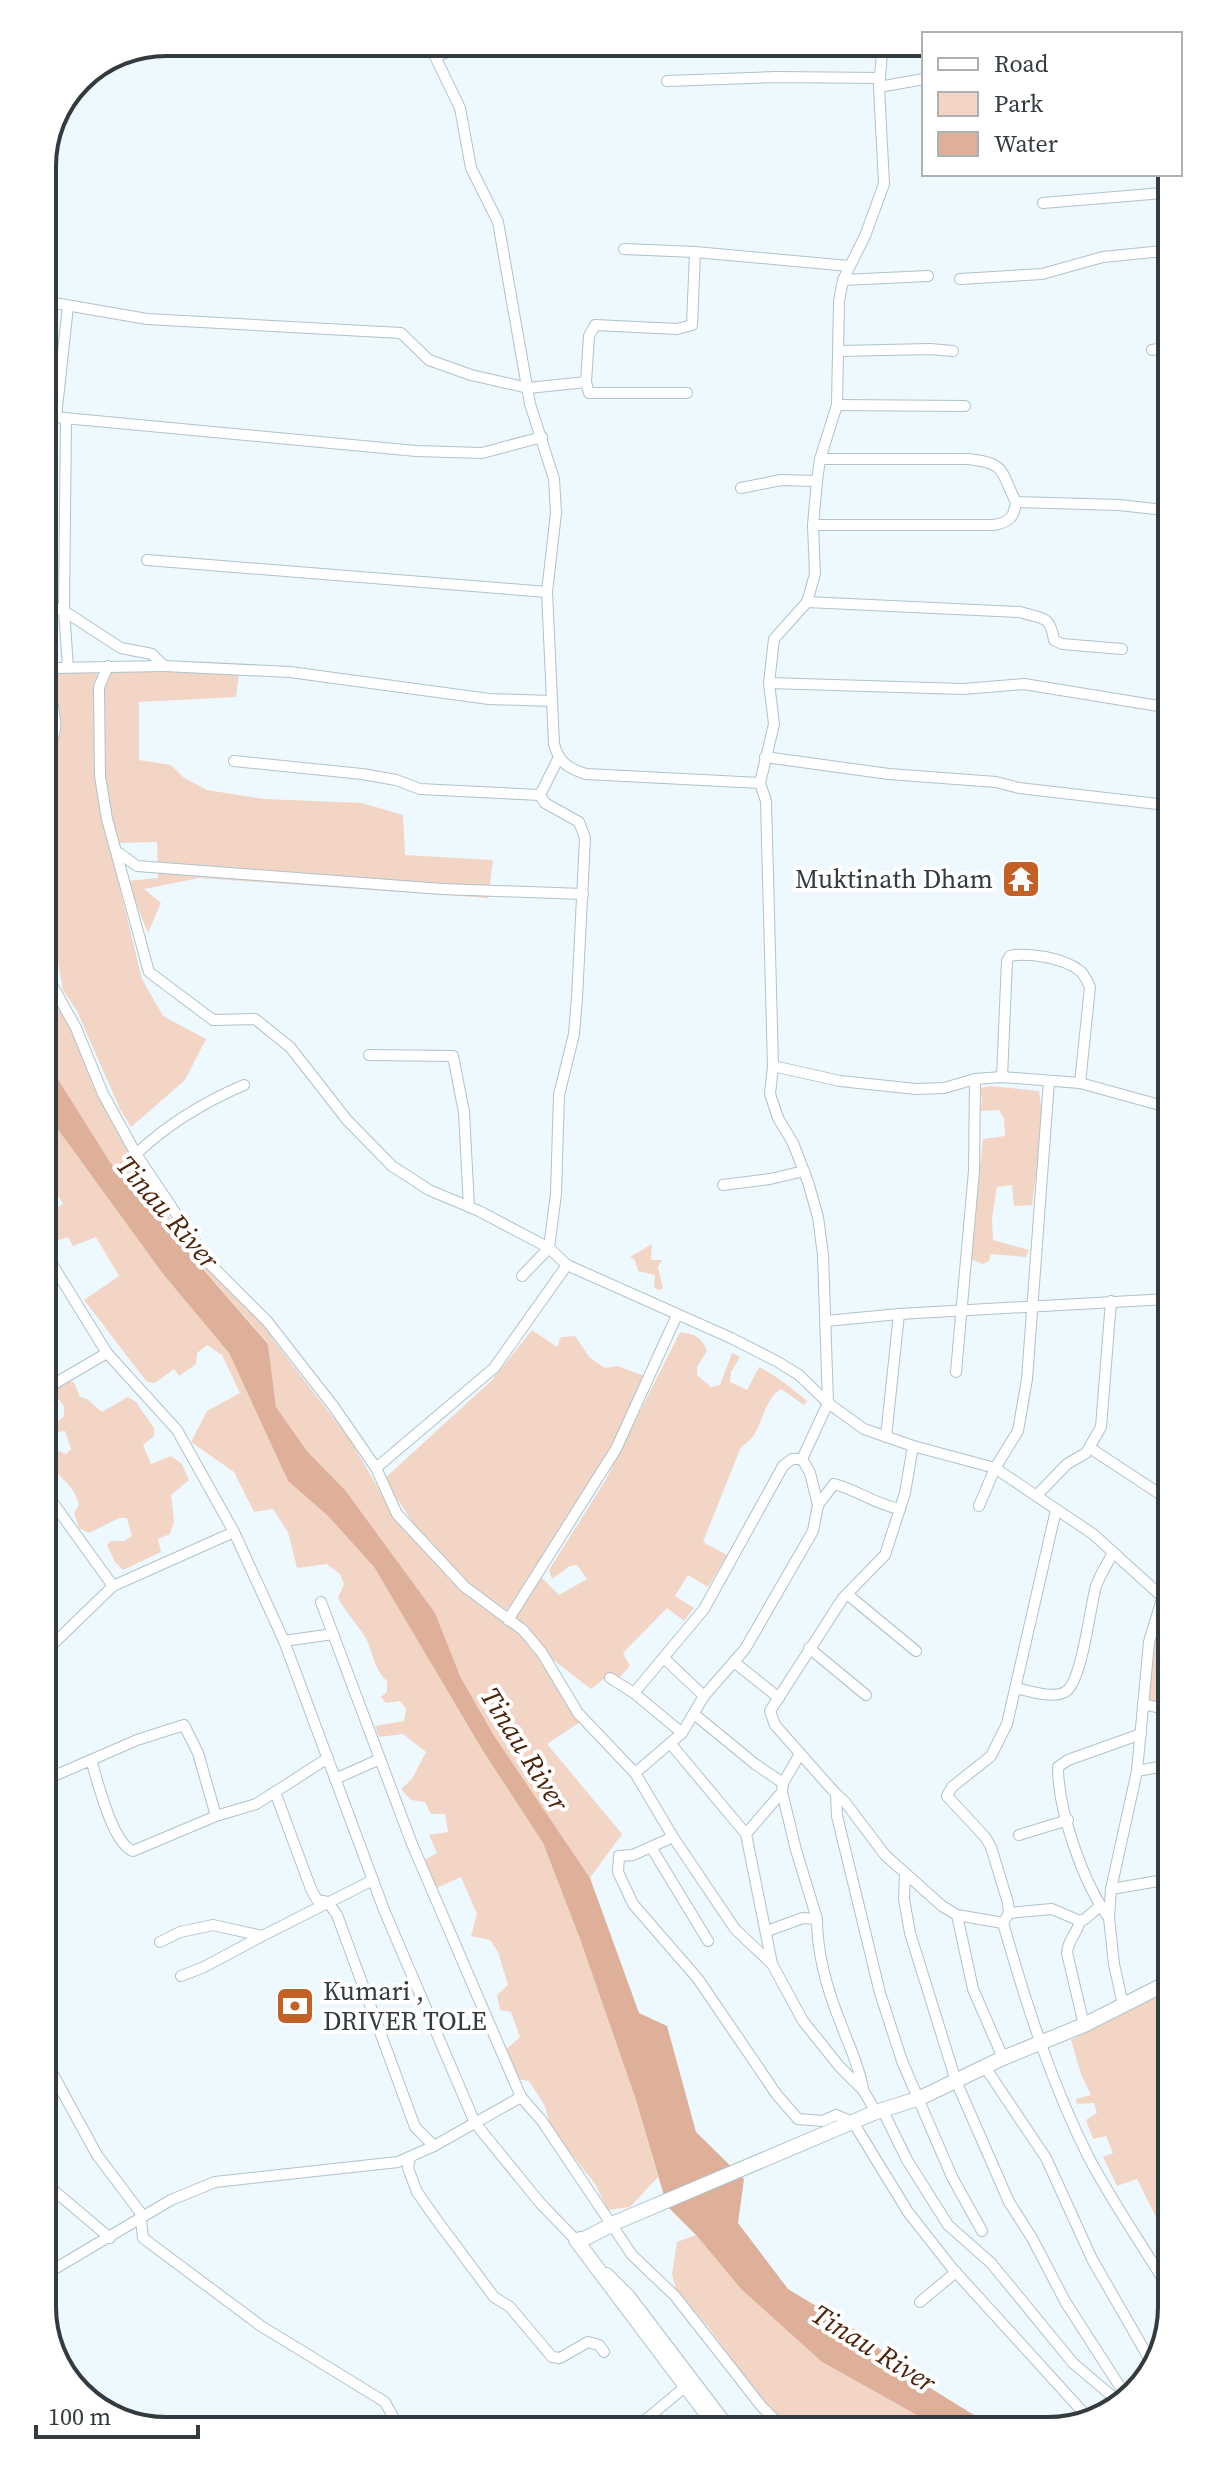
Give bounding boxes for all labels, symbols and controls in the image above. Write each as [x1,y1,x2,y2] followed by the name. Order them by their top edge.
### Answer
[922,32,1182,176] legend
[994,47,1049,80] text: Road
[994,87,1044,120] text: Park
[994,127,1058,160] text: Water
[1000,858,1042,900] temple icon: Muktinath Dham
[795,861,993,897] place label: Muktinath Dham
[108,1147,229,1278] water label: Tinau River
[472,1680,578,1819] water label: Tinau River
[323,1973,487,2039] place label: Kumari , DRIVER TOLE
[274,1985,316,2027] bank icon: Kumari , DRIVER TOLE
[805,2295,944,2401] water label: Tinau River
[36,2389,198,2439] scale bar
[48,2400,111,2433] text: 100 m

